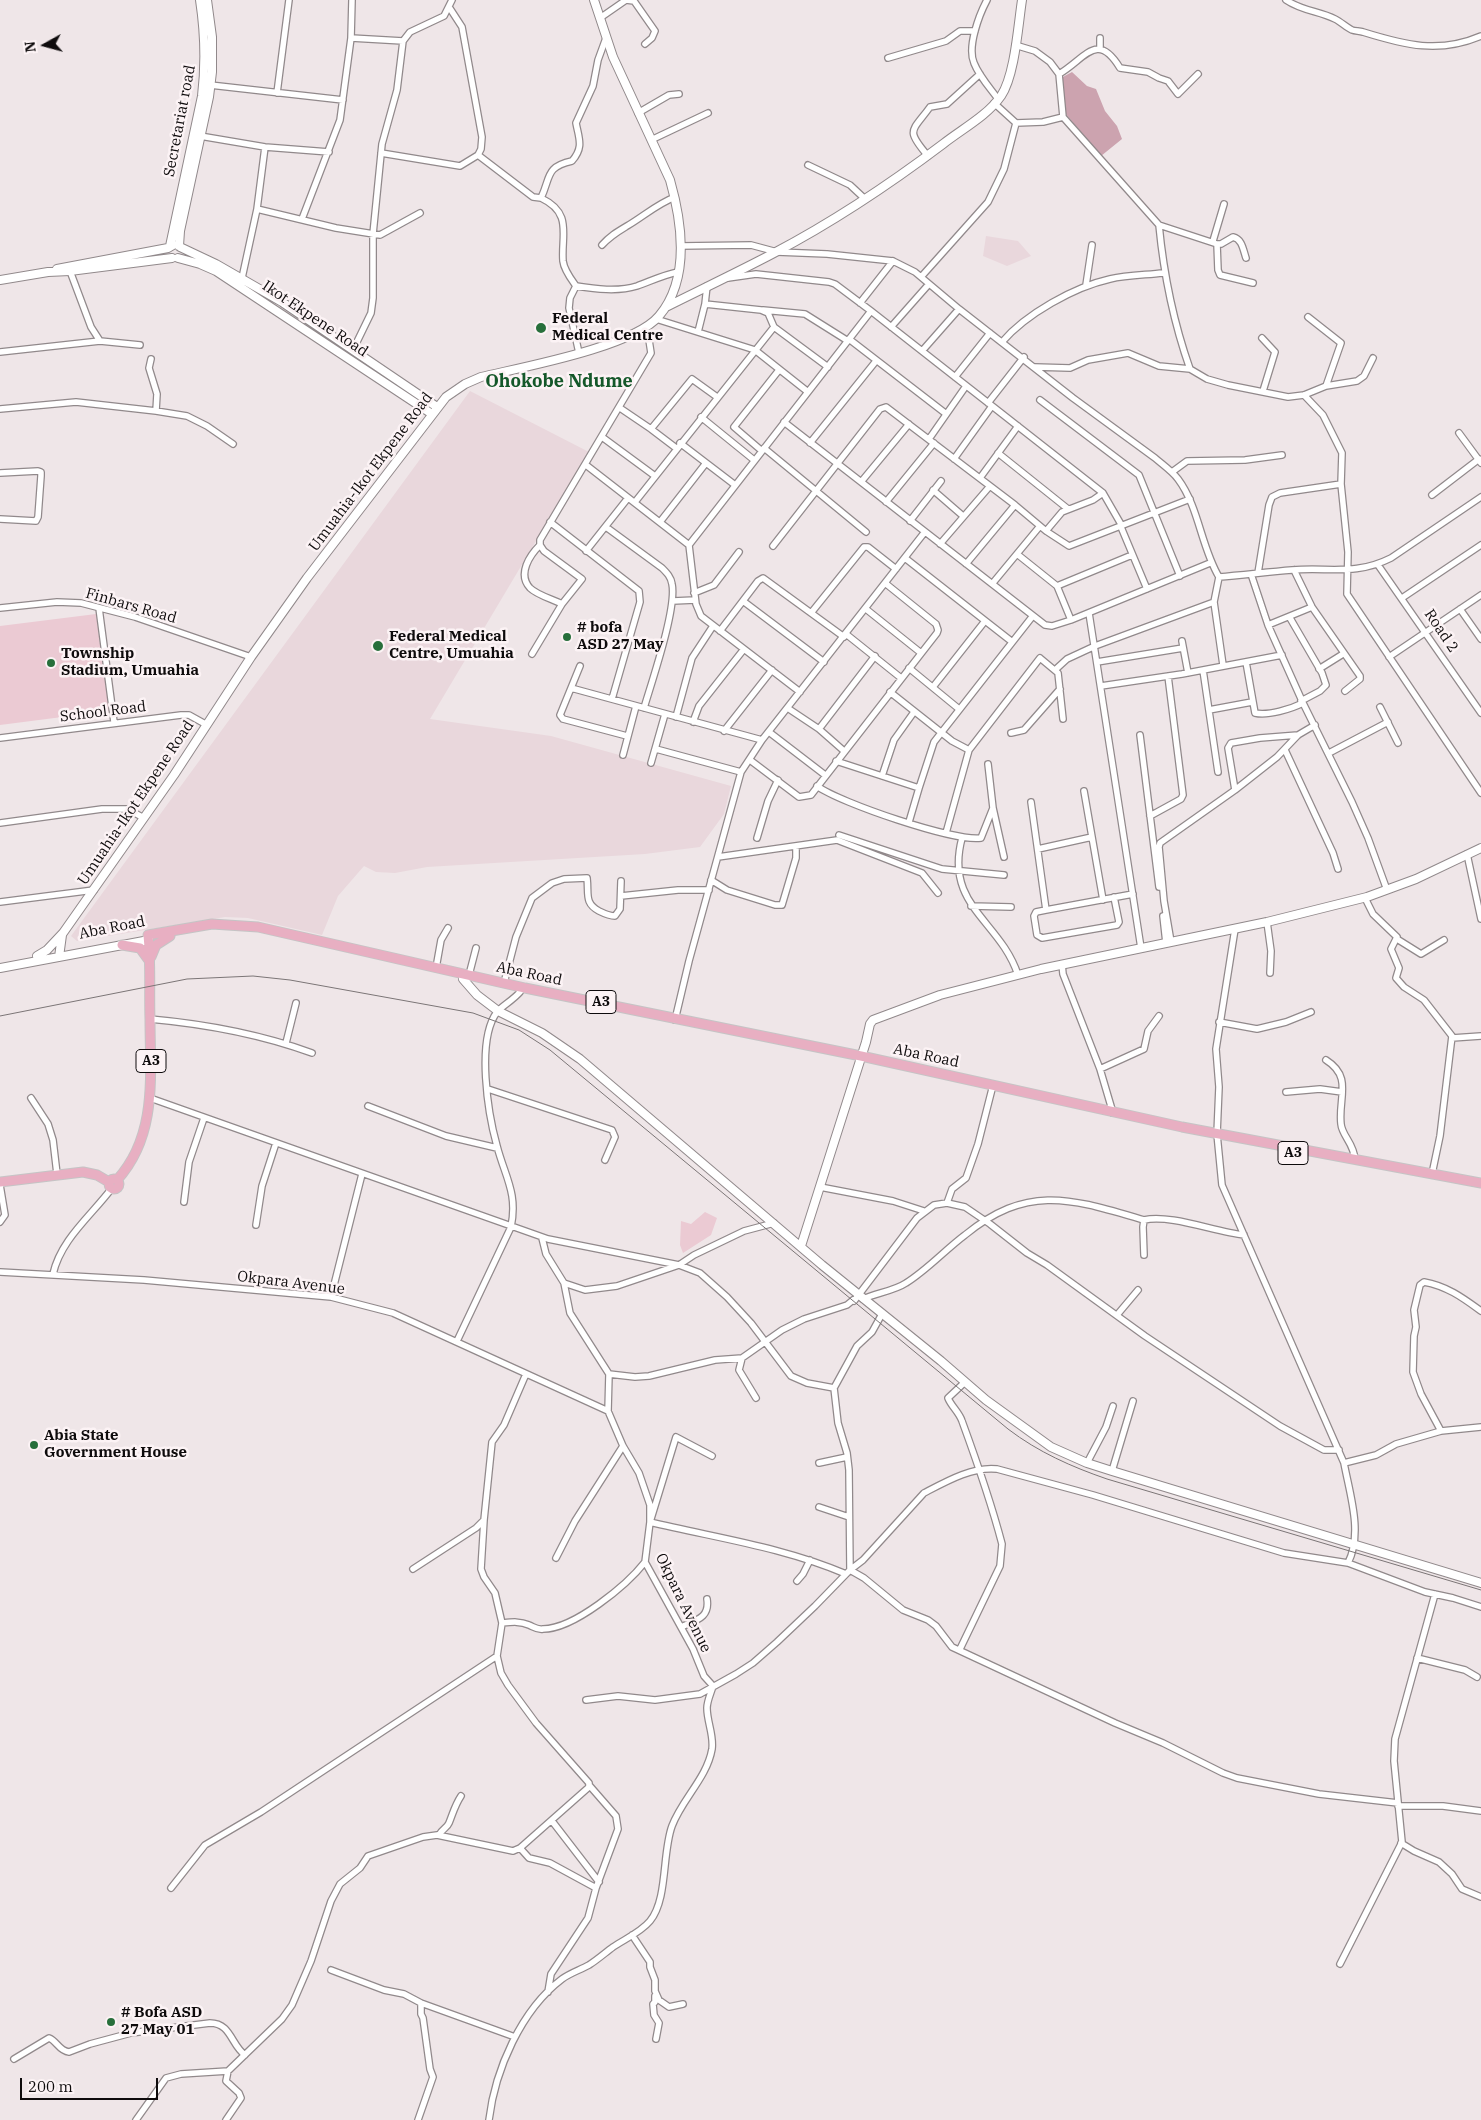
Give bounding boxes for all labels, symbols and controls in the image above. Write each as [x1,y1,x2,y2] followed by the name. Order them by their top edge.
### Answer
[20,20,70,70] north arrow
[21,40,40,53] text: N
[160,64,200,178] street label: Secretariat road
[259,277,371,361] street label: Ikot Ekpene Road
[552,310,663,345] place label: Federal Medical Centre
[534,321,548,335] marker: Federal Medical Centre
[485,371,633,393] district label: Ohokobe Ndume
[305,389,437,555] street label: Umuahia-Ikot Ekpene Road
[83,584,179,628] street label: Finbars Road
[1420,606,1462,656] street label: Road 2
[577,619,664,654] place label: # bofa ASD 27 May
[389,628,514,663] place label: Federal Medical Centre, Umuahia
[561,631,573,643] marker: # bofa ASD 27 May
[371,639,385,653] marker: Federal Medical Centre, Umuahia
[61,645,199,680] place label: Township Stadium, Umuahia
[45,657,57,669] marker: Township Stadium, Umuahia
[59,698,147,726] street label: School Road
[74,717,198,889] street label: Umuahia-Ikot Ekpene Road
[77,913,147,943] street label: Aba Road
[494,958,564,990] street label: Aba Road
[586,990,616,1014] road number: A3
[891,1040,961,1072] street label: Aba Road
[136,1050,166,1072] road number: A3
[1278,1142,1308,1164] road number: A3
[236,1267,346,1299] street label: Okpara Avenue
[44,1427,187,1462] place label: Abia State Government House
[28,1439,40,1451] marker: Abia State Government House
[651,1550,715,1656] street label: Okpara Avenue
[121,2004,202,2039] place label: # Bofa ASD 27 May 01
[105,2016,117,2028] marker: # Bofa ASD 27 May 01
[22,2068,160,2100] scale bar
[28,2077,73,2096] text: 200 m

